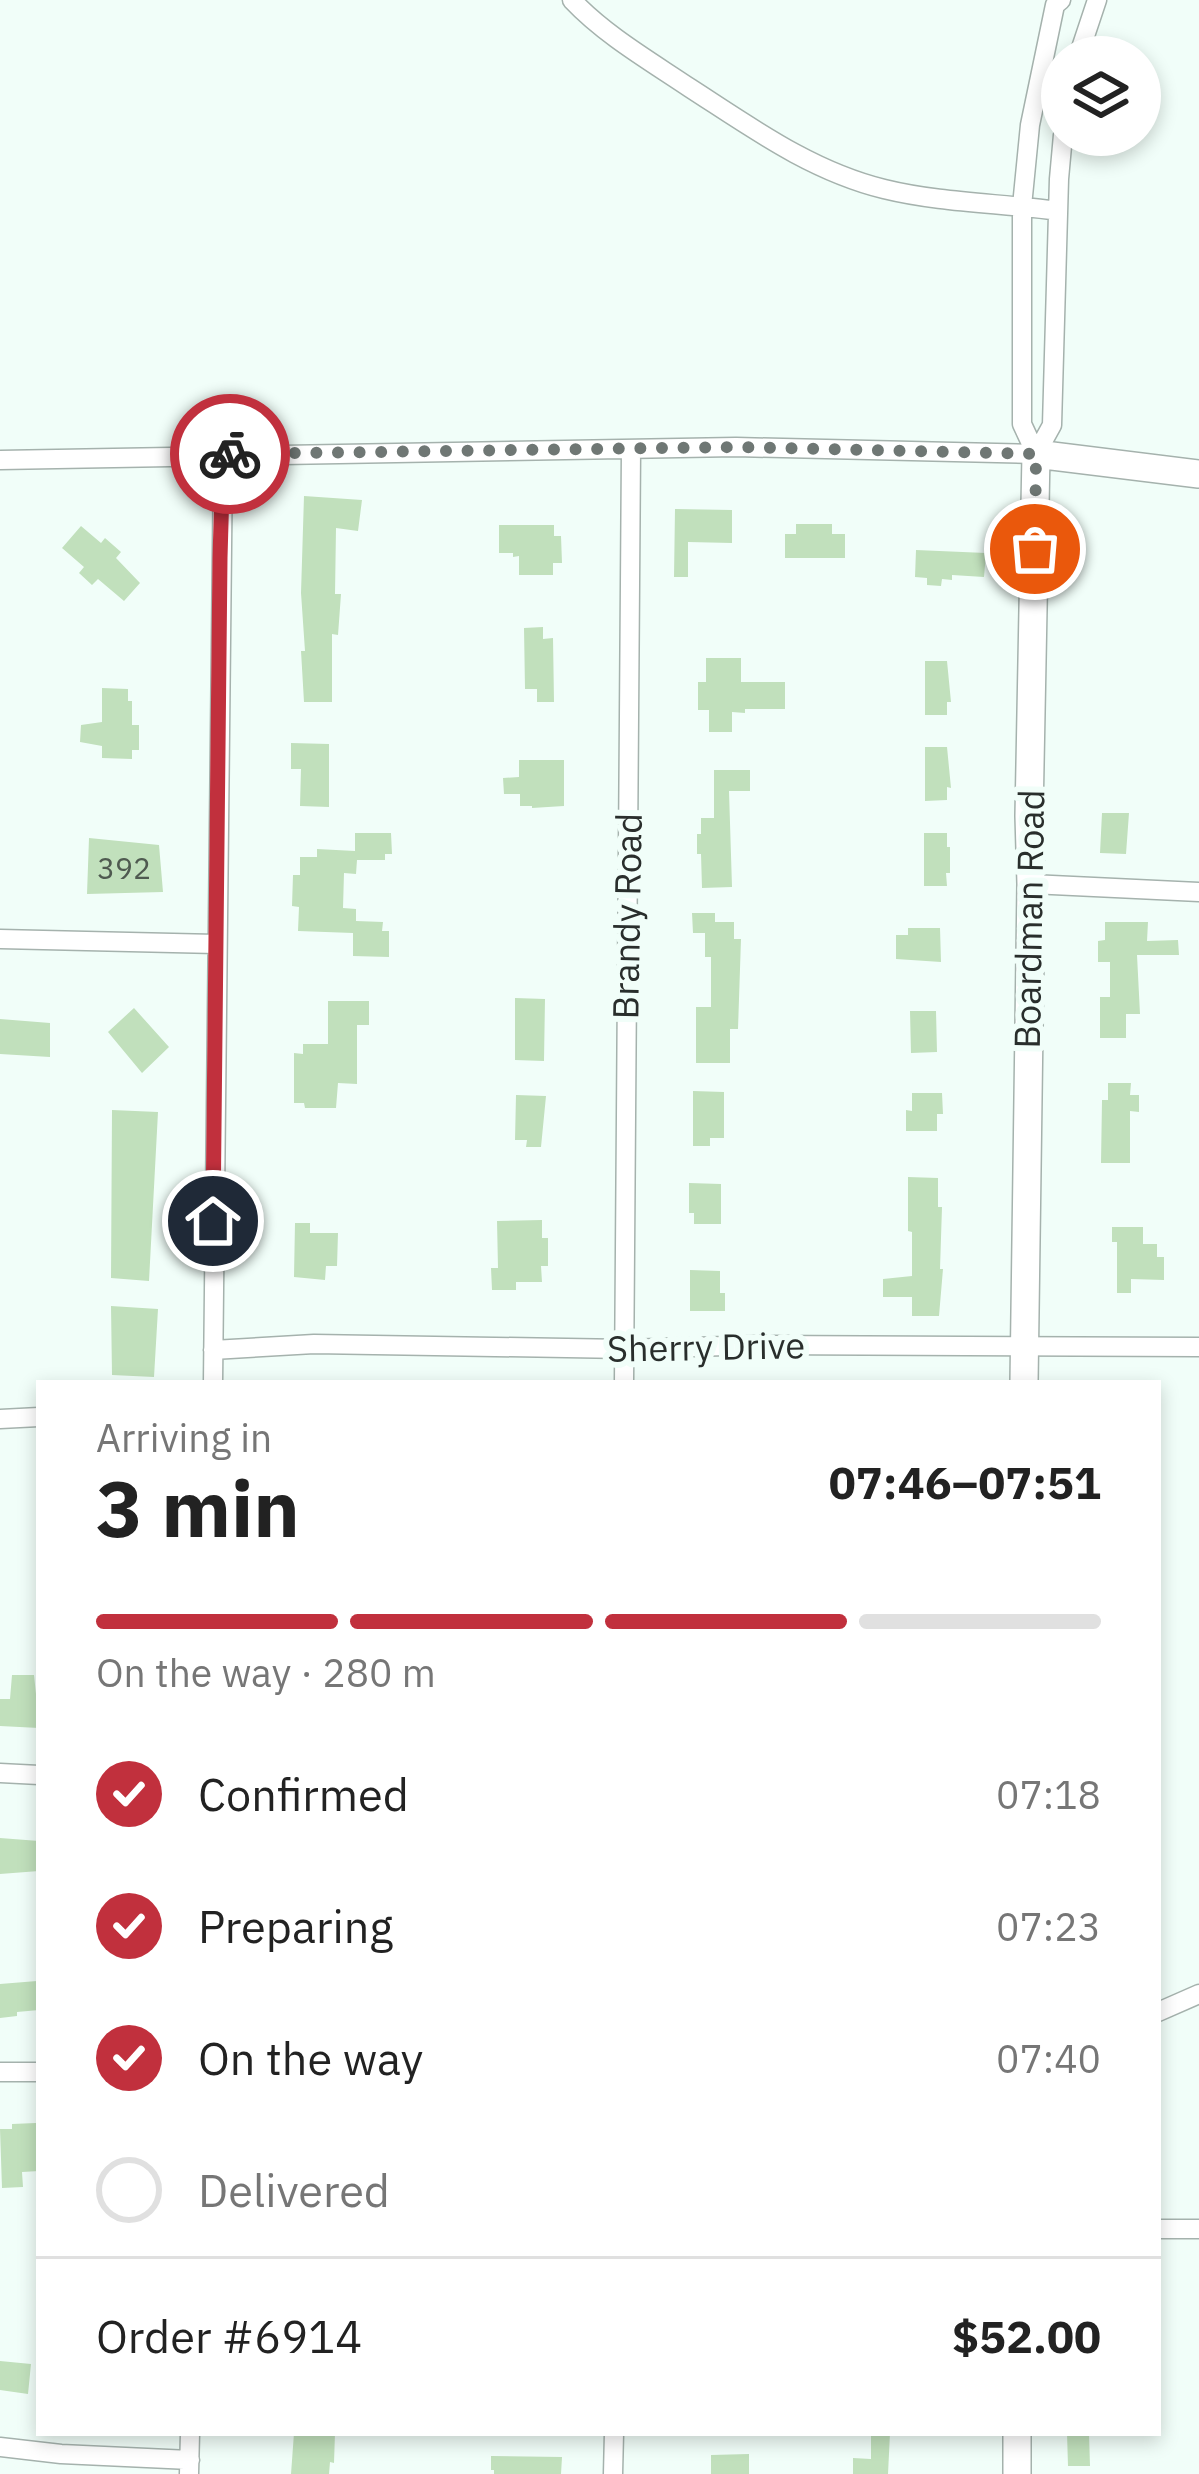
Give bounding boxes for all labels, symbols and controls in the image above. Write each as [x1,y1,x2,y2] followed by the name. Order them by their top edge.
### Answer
[1041,36,1161,156] map controls
[1041,36,1161,156] button: layers
[170,394,290,514] courier
[197,421,263,487] icon: bike
[984,498,1086,600] pin
[1002,516,1068,582] icon: bag
[1003,789,1054,1049] street label: Boardman Road
[601,812,652,1020] street label: Brandy Road
[97,848,151,887] house number: 392
[162,1170,264,1272] pin
[180,1188,246,1254] icon: home
[607,1321,805,1372] street label: Sherry Drive
[96,1412,272,1463] text: Arriving in
[829,1453,1101,1511] text: 07:46–07:51
[96,1457,300,1558] text: 3 min
[96,1647,436,1698] text: On the way · 280 m
[96,1761,162,1827] icon: check
[198,1765,409,1823] text: Confirmed
[996,1769,1101,1820] text: 07:18
[96,1893,162,1959] icon: check
[198,1897,393,1955] text: Preparing
[996,1901,1101,1952] text: 07:23
[96,2025,162,2091] icon: check
[198,2029,423,2087] text: On the way
[996,2033,1101,2084] text: 07:40
[198,2161,390,2219] text: Delivered
[96,2307,362,2365] text: Order #6914
[952,2307,1101,2365] text: $52.00

